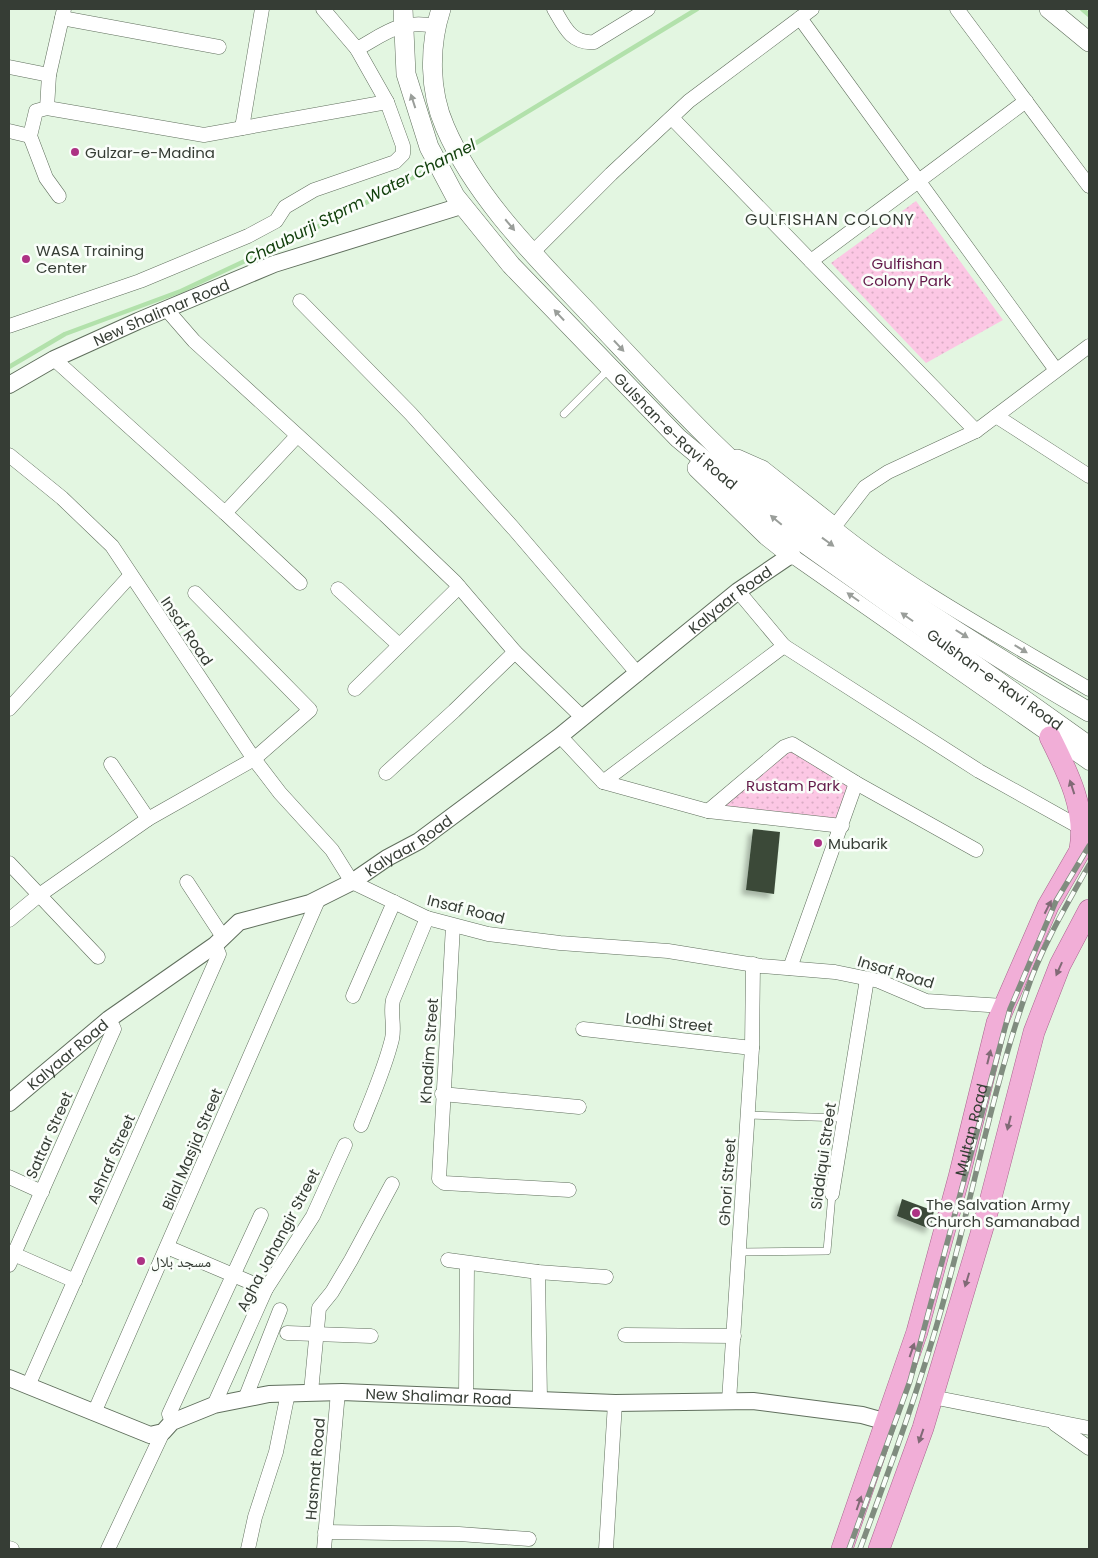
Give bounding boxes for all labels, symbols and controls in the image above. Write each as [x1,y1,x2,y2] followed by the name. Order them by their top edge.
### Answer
[408,93,416,108] one-way arrow
[240,133,480,271] water label: Chauburji Stprm Water Channel
[85,142,215,163] place label: Gulzar-e-Madina
[69,146,81,158] marker: Gulzar-e-Madina
[745,208,915,231] district label: GULFISHAN COLONY
[505,219,516,232] one-way arrow
[36,240,144,278] place label: WASA Training Center
[20,253,32,265] marker: WASA Training Center
[863,253,952,291] park label: Gulfishan Colony Park
[90,273,232,350] street label: New Shalimar Road
[553,309,565,321] one-way arrow
[613,339,625,351] one-way arrow
[610,368,742,494] street label: Gulshan-e-Ravi Road
[770,515,782,526] one-way arrow
[821,537,835,547] one-way arrow
[684,561,776,638] street label: Kalyaar Road
[156,592,218,670] street label: Insaf Road
[847,592,860,602] one-way arrow
[900,612,914,622] one-way arrow
[923,623,1067,735] street label: Gulshan-e-Ravi Road
[956,629,969,639] one-way arrow
[1014,644,1027,653] one-way arrow
[746,775,840,796] park label: Rustam Park
[1068,779,1076,794] one-way arrow
[360,809,456,881] street label: Kalyaar Road
[828,833,888,854] place label: Mubarik
[812,837,824,849] marker: Mubarik
[425,889,507,929] street label: Insaf Road
[1044,899,1052,914] one-way arrow
[855,950,937,994] street label: Insaf Road
[1054,962,1062,976] one-way arrow
[415,997,443,1105] street label: Khadim Street
[624,1007,714,1037] street label: Lodhi Street
[22,1014,112,1094] street label: Kalyaar Road
[985,1050,993,1065] one-way arrow
[949,1081,992,1178] street label: Multan Road
[157,1085,227,1213] street label: Bilal Masjid Street
[20,1088,78,1182] street label: Sattar Street
[805,1101,841,1211] street label: Siddiqui Street
[82,1111,140,1207] street label: Ashraf Street
[1005,1116,1013,1131] one-way arrow
[713,1137,741,1227] street label: Ghori Street
[231,1165,325,1315] street label: Agha Jahangir Street
[926,1194,1080,1232] place label: The Salvation Army Church Samanabad
[910,1207,922,1219] marker: The Salvation Army Church Samanabad
[151,1251,211,1272] place label: مسجد بلال
[135,1255,147,1267] marker: مسجد بلال
[962,1273,970,1288] one-way arrow
[908,1342,916,1357] one-way arrow
[365,1382,512,1409] street label: New Shalimar Road
[300,1417,330,1521] street label: Hasmat Road
[917,1429,925,1444] one-way arrow
[855,1495,863,1510] one-way arrow

